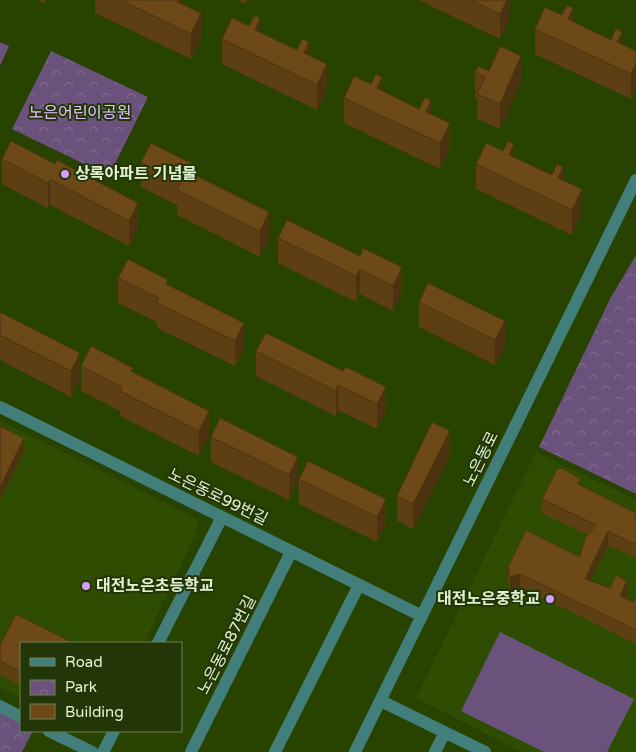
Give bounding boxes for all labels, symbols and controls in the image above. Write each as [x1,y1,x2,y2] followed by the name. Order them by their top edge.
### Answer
[28,103,132,123] park label: 노은어린이공원
[75,164,197,184] place label: 상록아파트 기념물
[59,168,71,180] marker: 상록아파트 기념물
[459,428,503,490] street label: 노은동로
[165,464,271,530] street label: 노은동로99번길
[96,576,214,596] place label: 대전노은초등학교
[80,580,92,592] marker: 대전노은초등학교
[437,589,540,609] place label: 대전노은중학교
[193,592,261,698] street label: 노은동로87번길
[544,593,556,605] marker: 대전노은중학교
[20,642,182,732] legend
[65,653,103,671] text: Road
[65,678,97,696] text: Park
[65,703,124,721] text: Building

